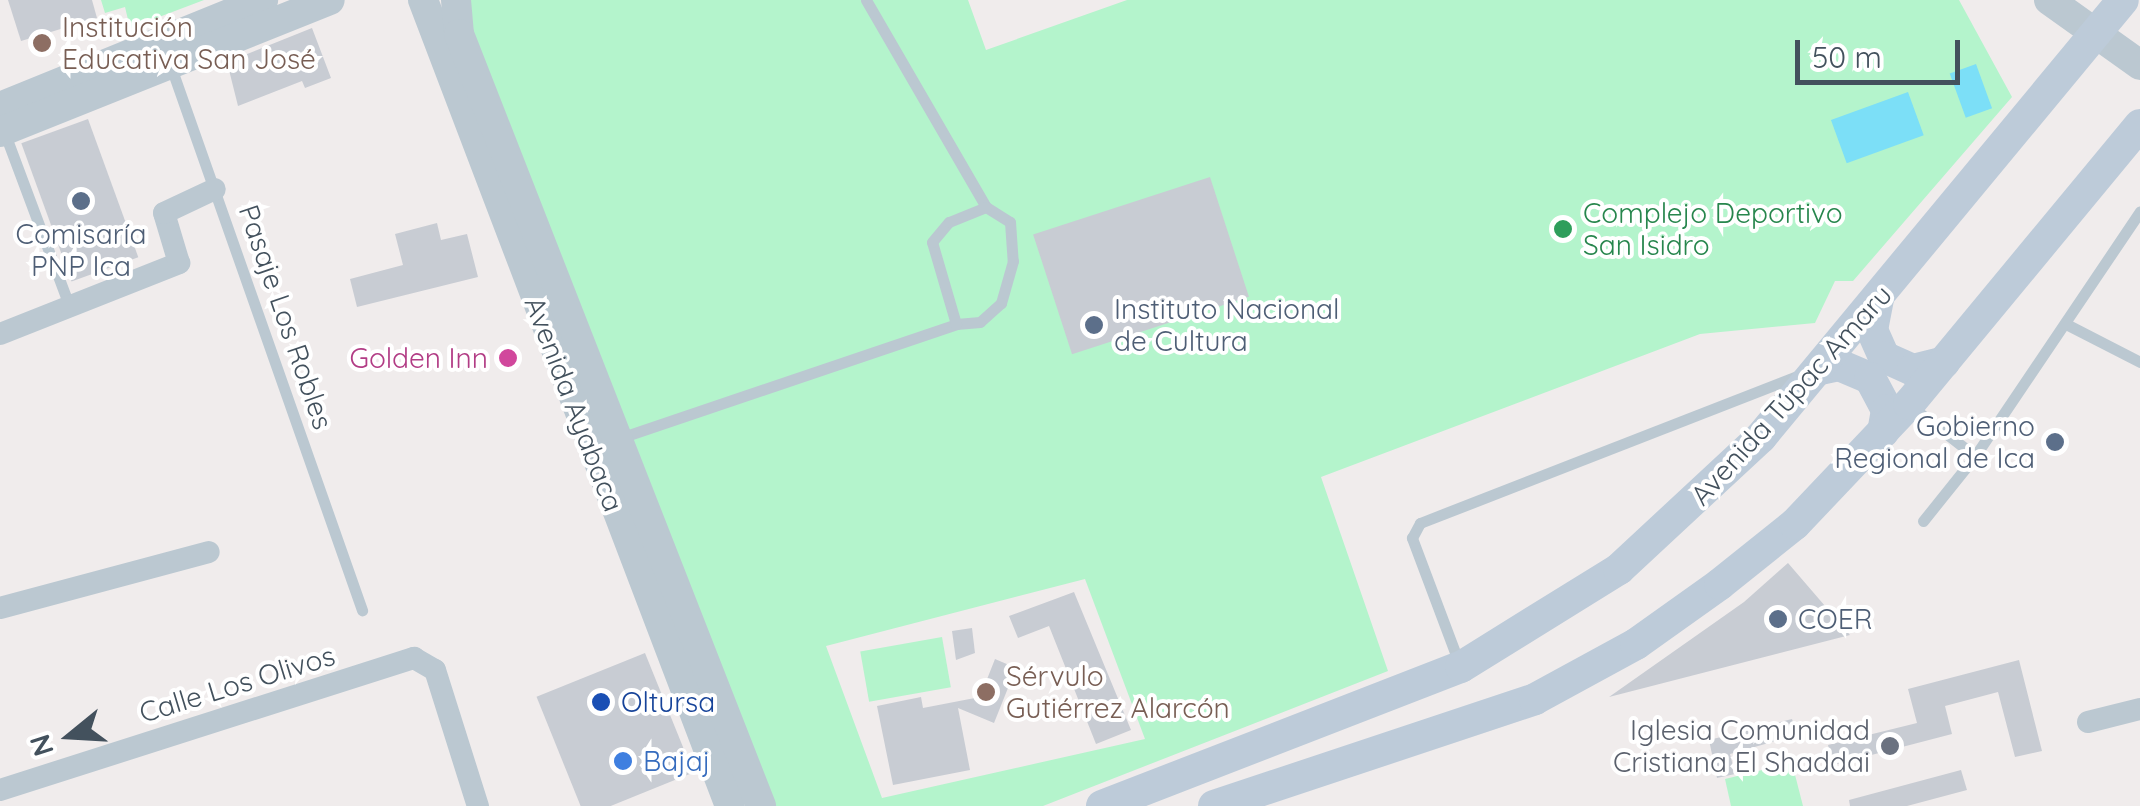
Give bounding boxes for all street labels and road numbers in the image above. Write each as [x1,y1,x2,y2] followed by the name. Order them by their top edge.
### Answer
[232,200,340,434] street label: Pasaje Los Robles
[1683,278,1899,512] street label: Avenida Túpac Amaru
[518,292,630,516] street label: Avenida Ayabaca
[135,638,339,730] street label: Calle Los Olivos

